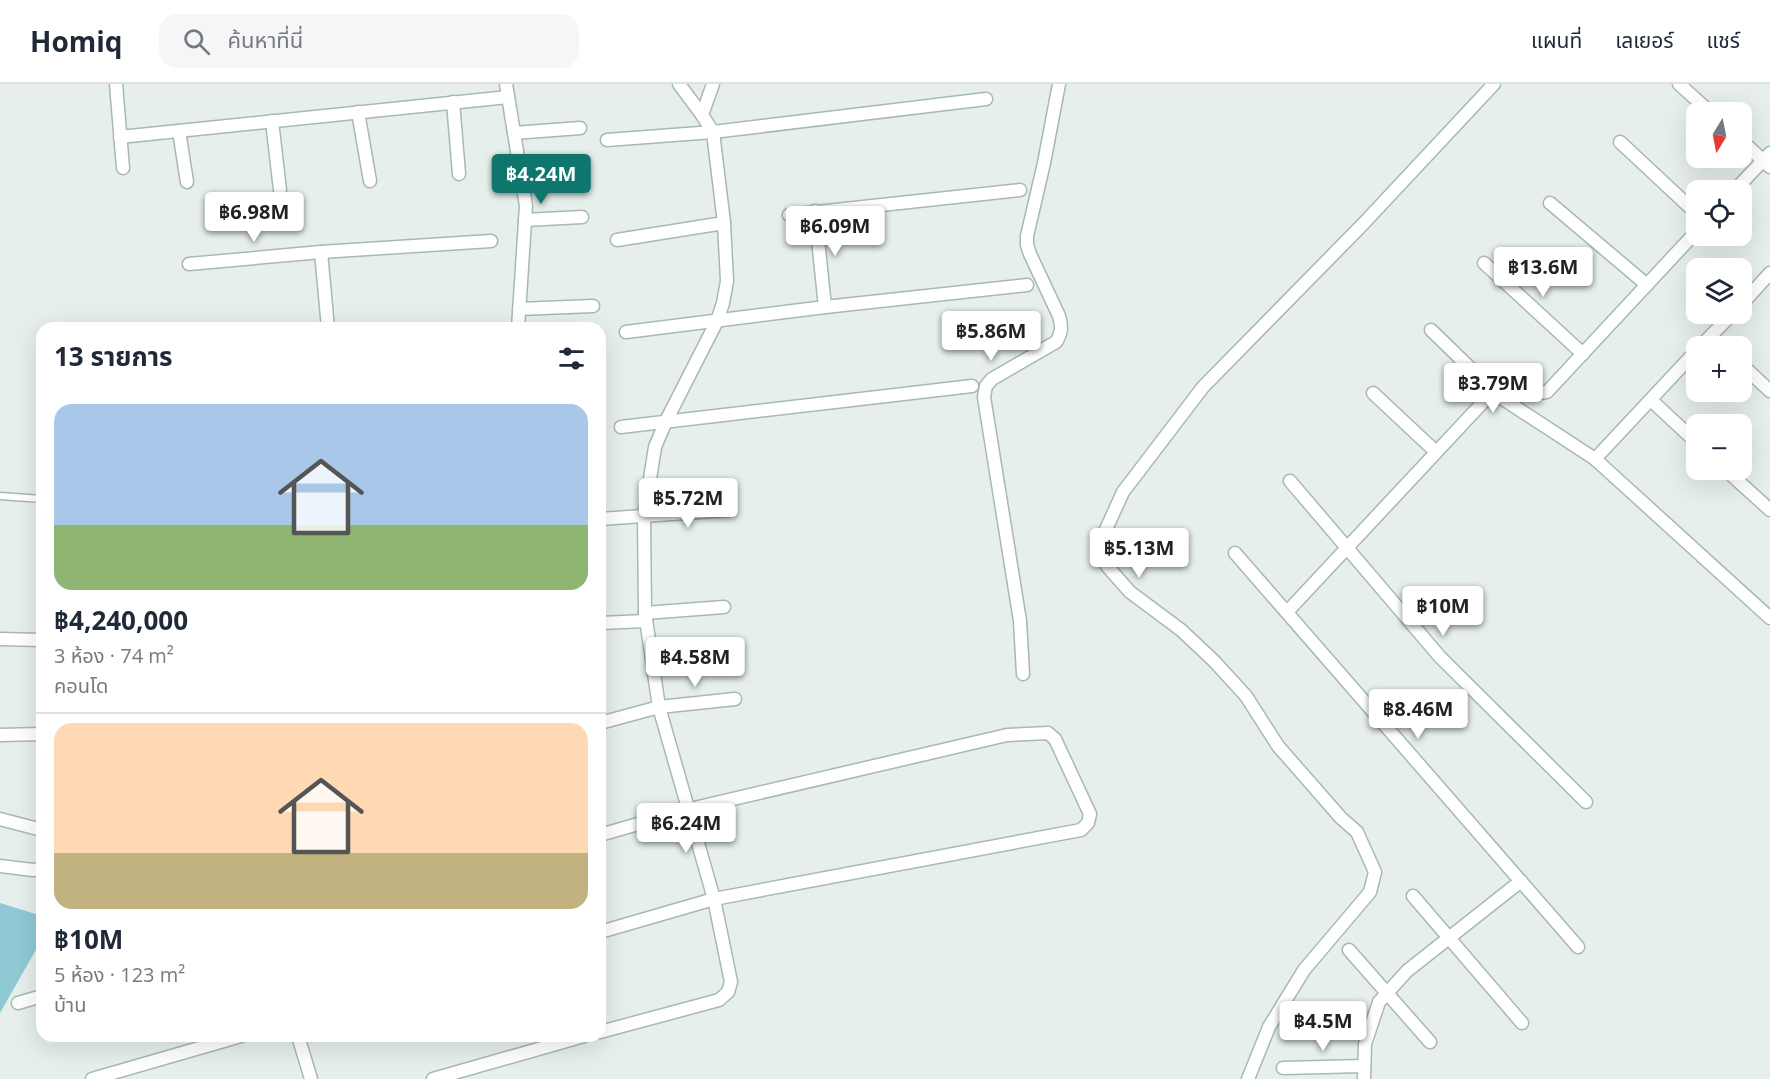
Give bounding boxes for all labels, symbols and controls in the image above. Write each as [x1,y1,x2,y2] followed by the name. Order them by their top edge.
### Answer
[159,14,579,68] search box
[30,22,123,60] text: Homiq
[228,24,303,54] text: ค้นหาที่นี่
[180,25,213,58] icon: search
[1531,26,1582,54] text: แผนที่
[1615,26,1674,54] text: เลเยอร์
[1707,26,1740,54] text: แชร์
[1686,102,1752,168] north arrow
[1686,102,1752,480] map controls
[492,154,590,205] pin: ฿4.24M
[506,160,576,187] text: ฿4.24M
[1686,180,1752,246] button: locate
[205,192,303,243] pin: ฿6.98M
[219,198,289,225] text: ฿6.98M
[786,206,884,257] pin: ฿6.09M
[800,212,870,239] text: ฿6.09M
[1494,247,1592,298] pin: ฿13.6M
[1508,253,1578,280] text: ฿13.6M
[1686,258,1752,324] button: layers
[942,311,1040,362] pin: ฿5.86M
[956,317,1026,344] text: ฿5.86M
[1686,336,1752,402] button: +
[54,338,172,374] text: 13 รายการ
[555,342,588,375] icon: filters
[1444,363,1542,414] pin: ฿3.79M
[1458,369,1528,396] text: ฿3.79M
[1686,414,1752,480] button: −
[267,443,375,551] icon: home
[639,478,737,529] pin: ฿5.72M
[653,484,723,511] text: ฿5.72M
[1090,528,1188,579] pin: ฿5.13M
[1104,534,1174,561] text: ฿5.13M
[1407,586,1479,637] pin: ฿10M
[1416,592,1470,619] text: ฿10M
[54,602,188,638] text: ฿4,240,000
[646,637,744,688] pin: ฿4.58M
[54,642,174,669] text: 3 ห้อง · 74 m²
[660,643,730,670] text: ฿4.58M
[54,672,108,699] text: คอนโด
[1369,689,1467,740] pin: ฿8.46M
[1383,695,1453,722] text: ฿8.46M
[267,762,375,870] icon: home
[637,803,735,854] pin: ฿6.24M
[651,809,721,836] text: ฿6.24M
[54,921,123,957] text: ฿10M
[54,961,185,988] text: 5 ห้อง · 123 m²
[54,991,86,1018] text: บ้าน
[1281,1001,1365,1052] pin: ฿4.5M
[1293,1007,1353,1034] text: ฿4.5M

